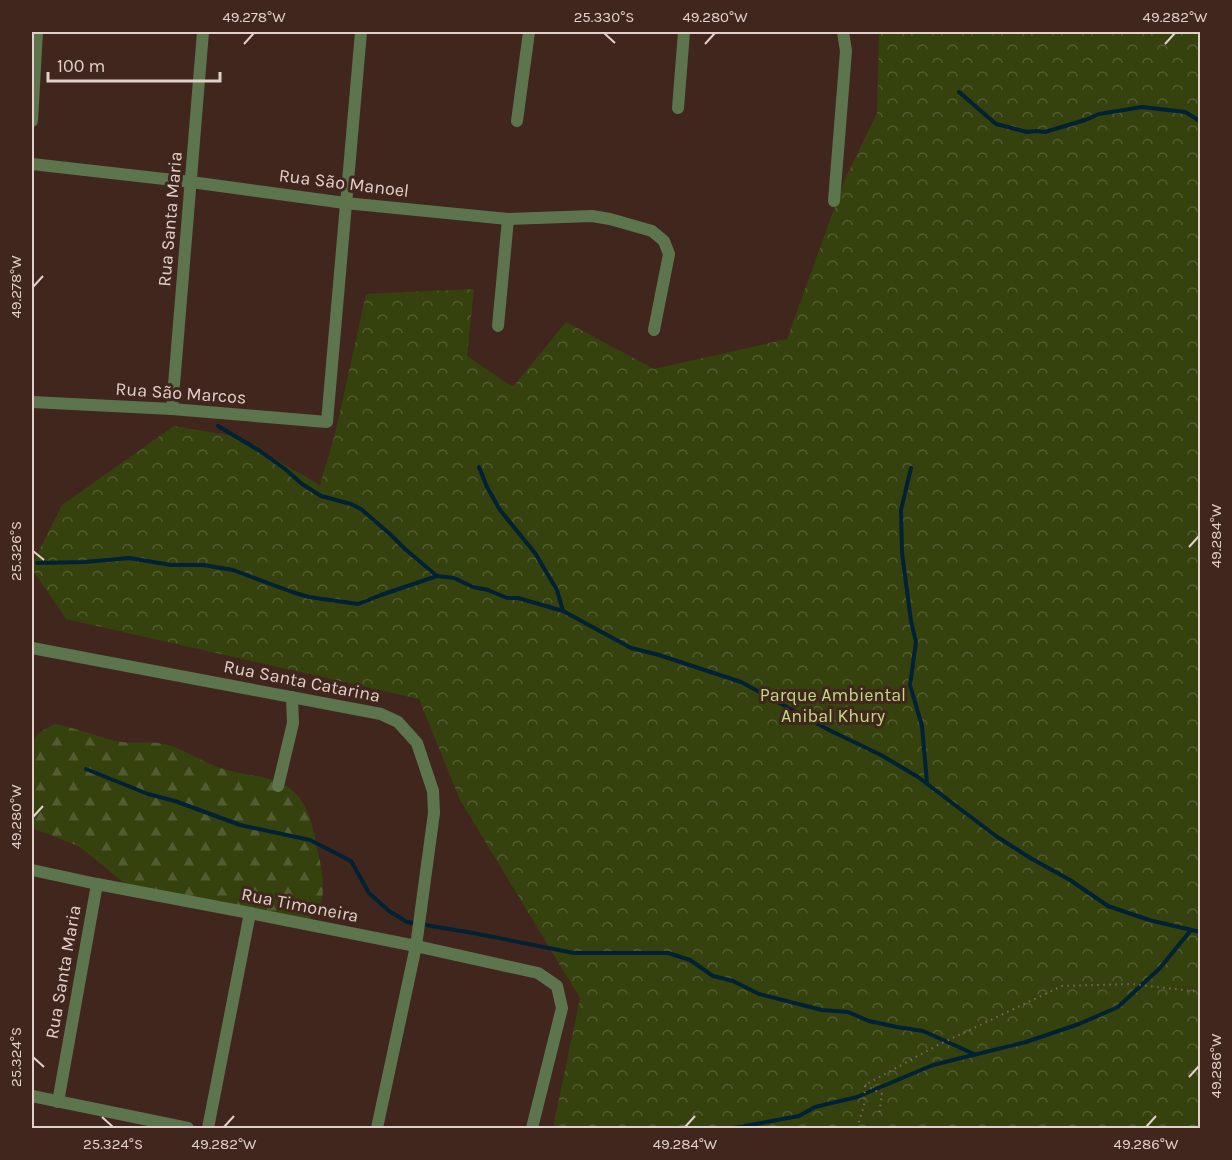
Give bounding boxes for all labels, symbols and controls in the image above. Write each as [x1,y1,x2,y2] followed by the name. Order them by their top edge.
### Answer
[222,8,286,26] text: 49.278°W
[574,8,634,26] text: 25.330°S
[682,8,748,26] text: 49.280°W
[1143,8,1208,26] text: 49.282°W
[48,45,220,83] scale bar
[57,55,105,77] text: 100 m
[153,150,187,288] street label: Rua Santa Maria
[278,164,410,202] street label: Rua São Manoel
[7,255,25,319] text: 49.278°W
[115,377,247,409] street label: Rua São Marcos
[1207,503,1225,568] text: 49.284°W
[7,521,25,581] text: 25.326°S
[222,655,382,707] street label: Rua Santa Catarina
[760,684,906,727] park label: Parque Ambiental Anibal Khury
[7,784,25,850] text: 49.280°W
[239,883,361,927] street label: Rua Timoneira
[40,903,86,1041] street label: Rua Santa Maria
[7,1027,25,1087] text: 25.324°S
[1207,1033,1225,1098] text: 49.286°W
[83,1135,143,1153] text: 25.324°S
[192,1135,257,1153] text: 49.282°W
[653,1135,718,1153] text: 49.284°W
[1114,1135,1179,1153] text: 49.286°W

